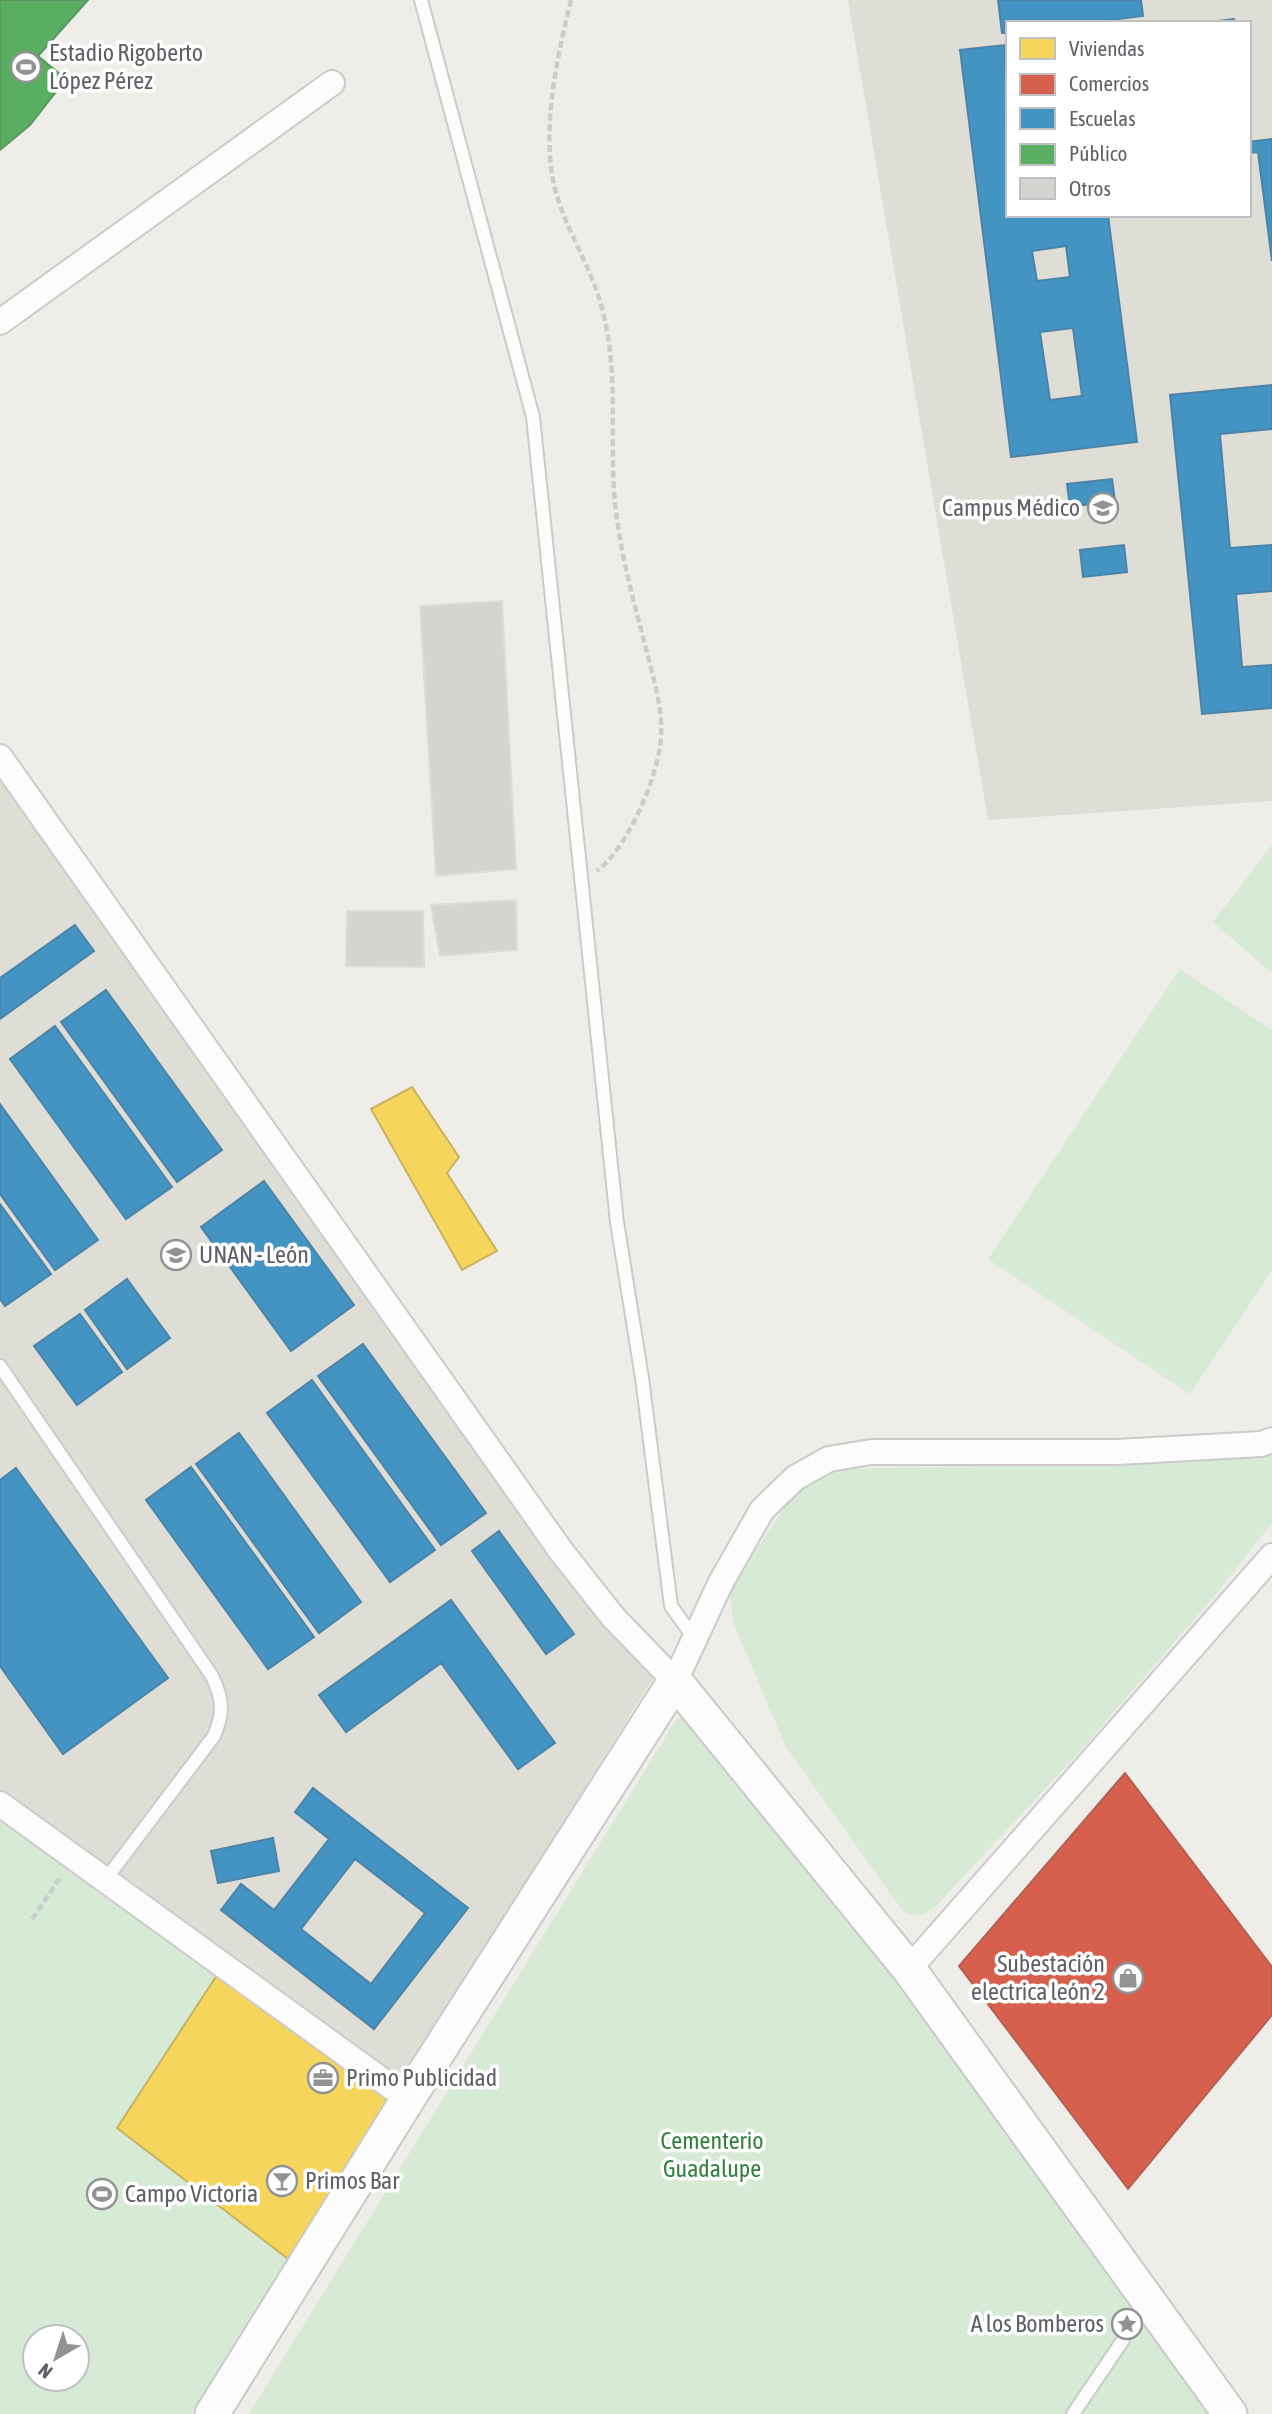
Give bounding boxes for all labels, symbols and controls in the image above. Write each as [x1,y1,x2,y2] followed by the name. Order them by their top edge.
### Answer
[1006,21,1251,217] legend
[1069,36,1144,60] text: Viviendas
[49,39,203,94] place label: Estadio Rigoberto López Pérez
[9,50,43,84] sports icon: Estadio Rigoberto López Pérez
[1069,71,1149,95] text: Comercios
[1069,106,1136,130] text: Escuelas
[1069,141,1127,165] text: Público
[1069,176,1111,200] text: Otros
[1086,491,1120,525] school or university icon: Campus Médico
[942,494,1080,521] place label: Campus Médico
[159,1238,193,1272] school or university icon: UNAN - León
[199,1241,309,1268] place label: UNAN - León
[971,1950,1105,2005] place label: Subestación electrica león 2
[1111,1961,1145,1995] shop icon: Subestación electrica león 2
[306,2061,340,2095] office icon: Primo Publicidad
[346,2064,497,2091] place label: Primo Publicidad
[661,2127,763,2182] park label: Cementerio Guadalupe
[265,2164,299,2198] bar icon: Primos Bar
[305,2167,400,2194] place label: Primos Bar
[85,2177,119,2211] sports icon: Campo Victoria
[125,2180,258,2207] place label: Campo Victoria
[1110,2307,1144,2341] place icon: A los Bomberos
[971,2310,1104,2337] place label: A los Bomberos
[21,2323,91,2393] north arrow
[34,2359,57,2383] text: N

